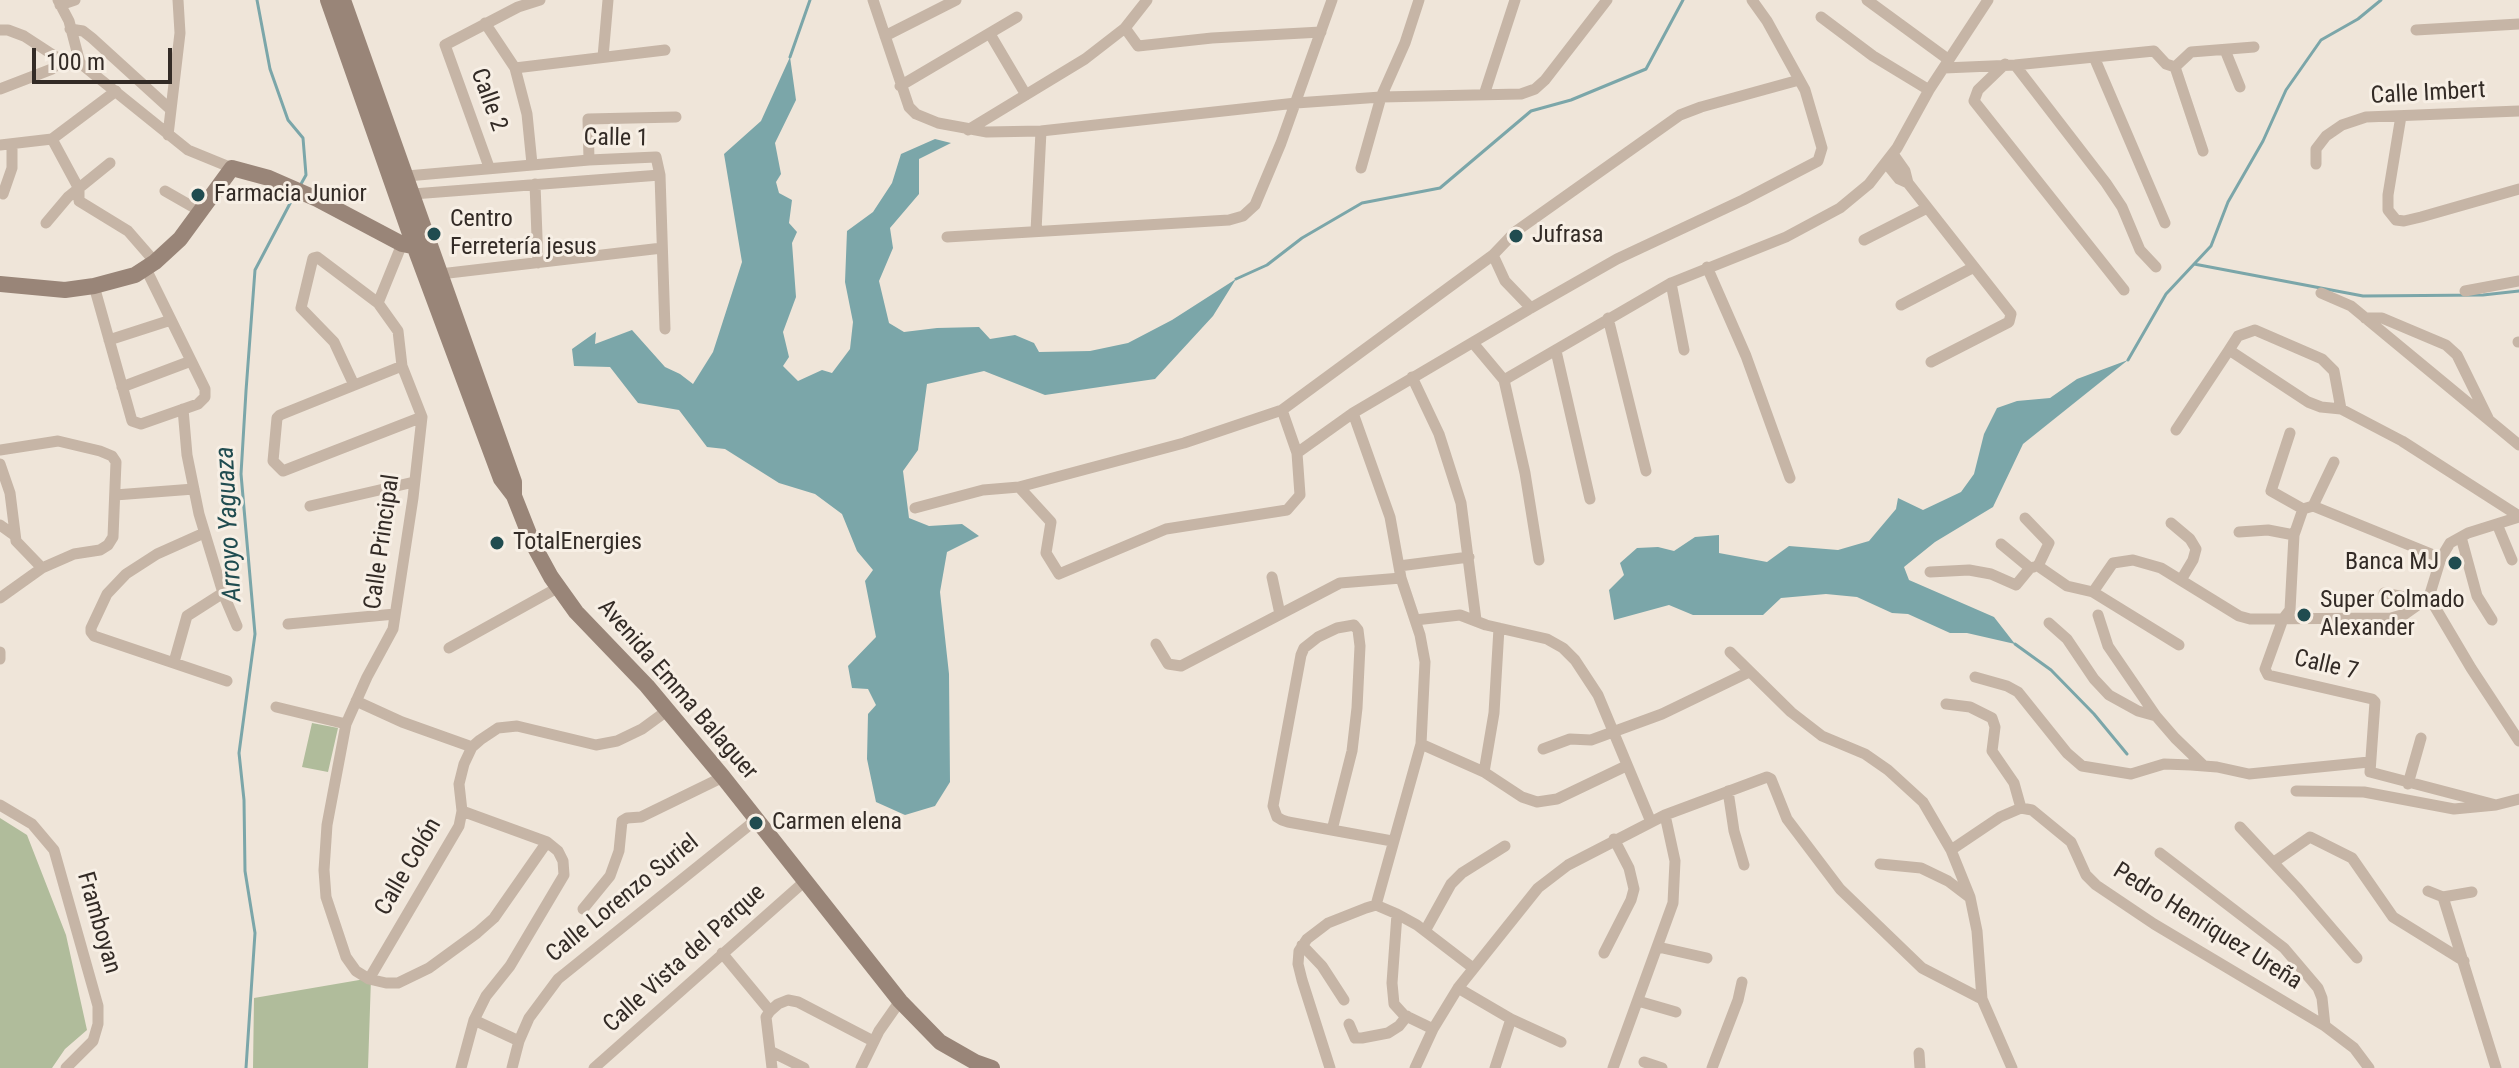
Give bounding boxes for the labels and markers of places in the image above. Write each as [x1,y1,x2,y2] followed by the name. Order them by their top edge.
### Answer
[214,181,367,209] place label: Farmacia Junior
[189,186,207,204] marker: Farmacia Junior
[450,206,597,262] place label: Centro Ferretería jesus
[1532,222,1604,250] place label: Jufrasa
[425,225,443,243] marker: Centro Ferretería jesus
[1507,227,1525,245] marker: Jufrasa
[513,529,642,557] place label: TotalEnergies
[488,534,506,552] marker: TotalEnergies
[2345,549,2439,577] place label: Banca MJ
[2446,554,2464,572] marker: Banca MJ
[2320,587,2465,643] place label: Super Colmado Alexander
[2295,606,2313,624] marker: Super Colmado Alexander
[772,809,902,837] place label: Carmen elena
[747,814,765,832] marker: Carmen elena

